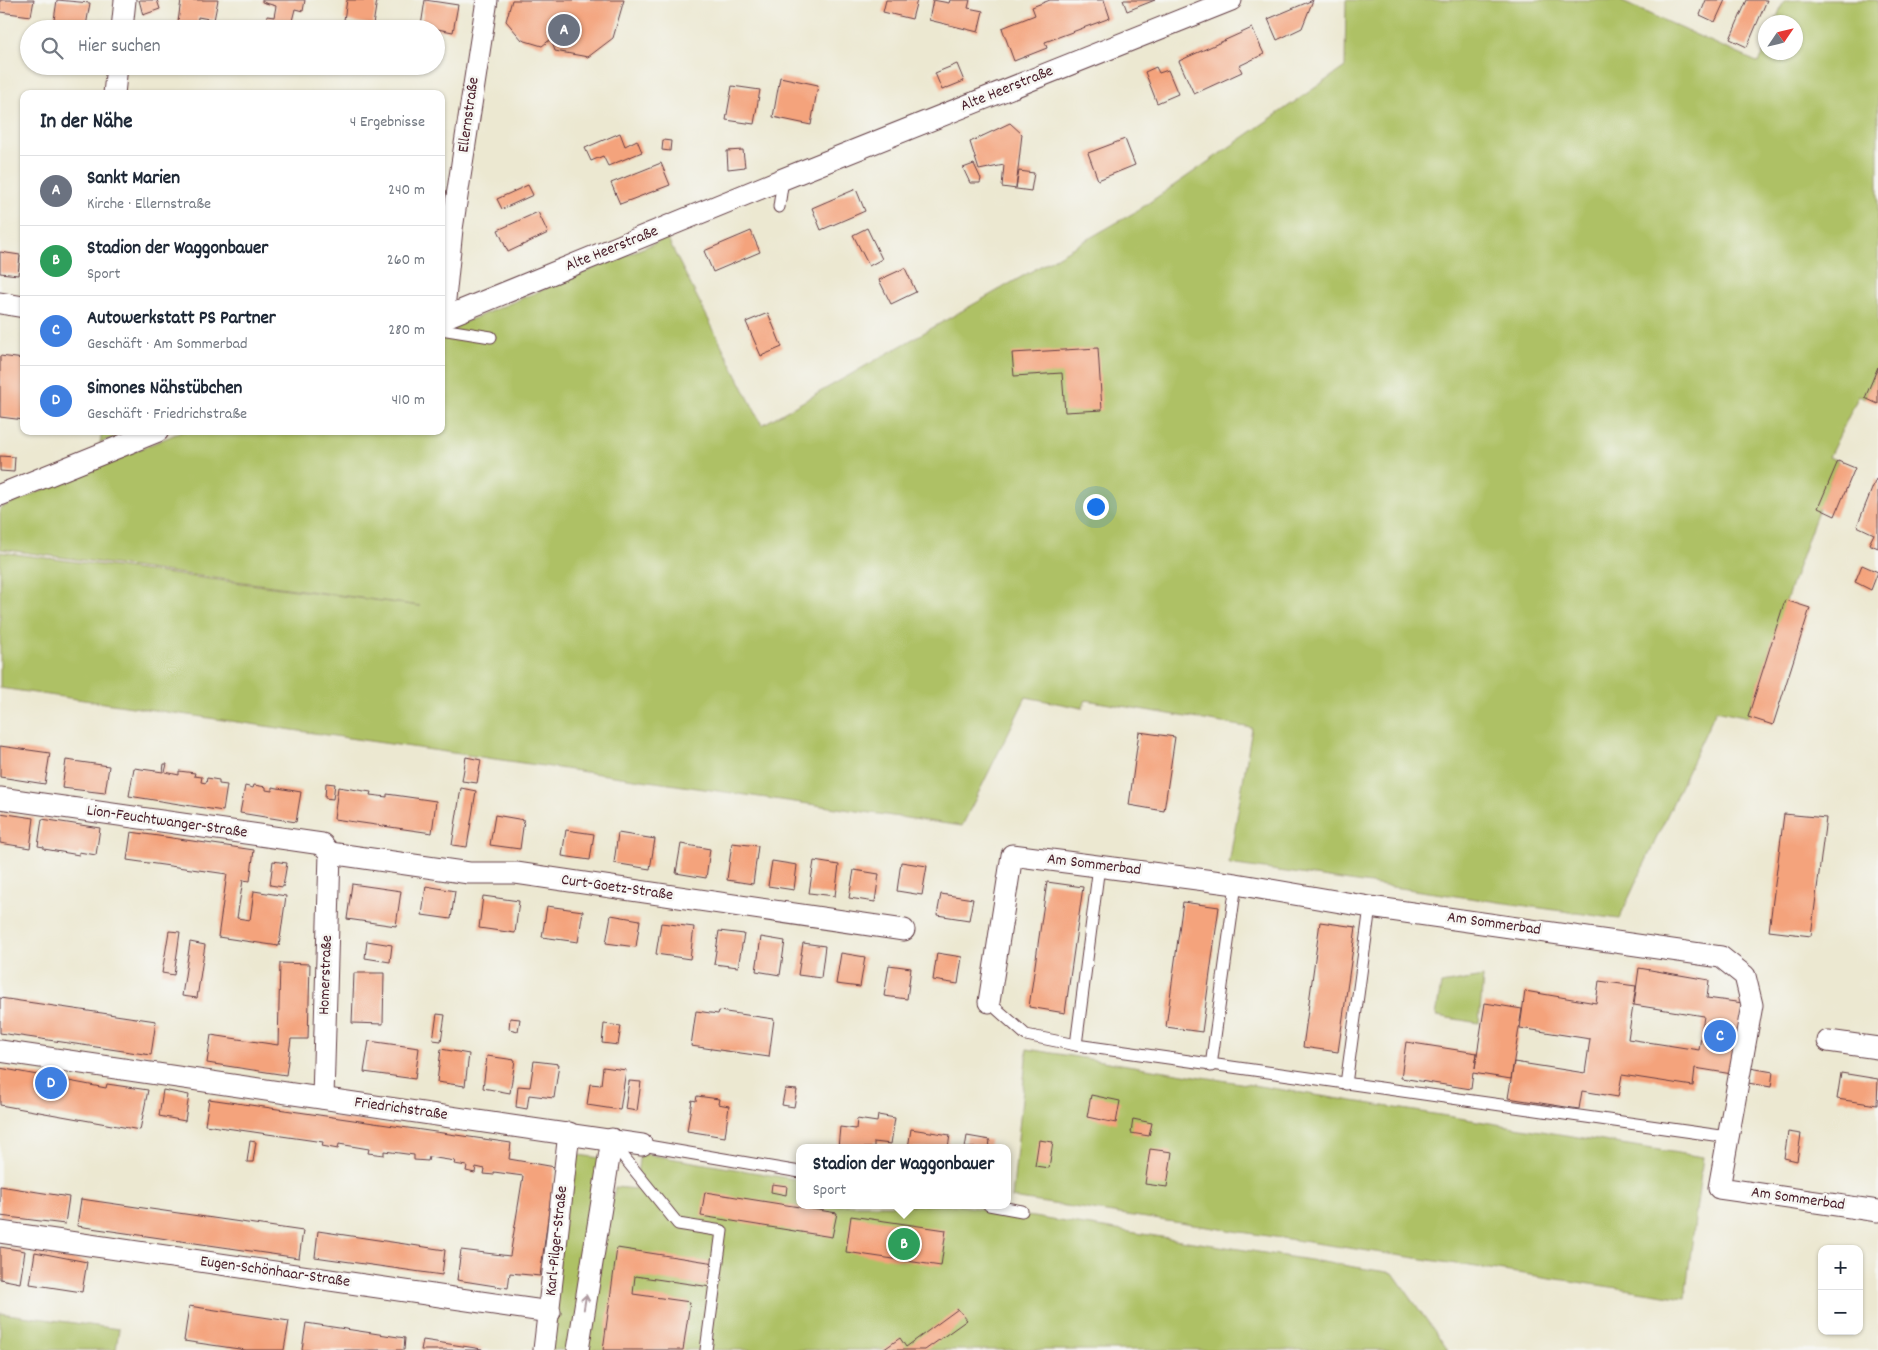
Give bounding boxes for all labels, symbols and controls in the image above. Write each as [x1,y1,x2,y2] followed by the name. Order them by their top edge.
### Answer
[548,11,580,49] pin: A
[1758,15,1803,60] north arrow
[20,20,445,75] search box
[38,34,66,62] icon: search
[78,34,161,61] text: Hier suchen
[957,60,1057,118] street label: Alte Heerstraße
[452,76,486,154] street label: Ellernstraße
[40,108,132,138] text: In der Nähe
[350,111,425,134] text: 4 Ergebnisse
[87,166,180,193] text: Sankt Marien
[52,179,60,202] text: A
[388,179,425,202] text: 240 m
[87,193,211,216] text: Kirche · Ellernstraße
[562,220,662,278] street label: Alte Heerstraße
[87,236,268,263] text: Stadion der Waggonbauer
[52,249,60,272] text: B
[387,249,425,272] text: 260 m
[87,263,120,286] text: Sport
[87,306,276,333] text: Autowerkstatt PS Partner
[52,319,60,342] text: C
[388,319,425,342] text: 280 m
[87,333,248,356] text: Geschäft · Am Sommerbad
[87,376,242,403] text: Simones Nähstübchen
[52,389,60,412] text: D
[391,389,425,412] text: 410 m
[87,403,247,426] text: Geschäft · Friedrichstraße
[1083,494,1109,520] your location
[85,799,249,845] street label: Lion-Feuchtwanger-Straße
[1046,848,1142,882] street label: Am Sommerbad
[560,869,674,907] street label: Curt-Goetz-Straße
[1446,906,1542,942] street label: Am Sommerbad
[313,935,339,1015] street label: Homerstraße
[1704,1017,1736,1055] pin: C
[35,1064,67,1102] pin: D
[353,1091,449,1127] street label: Friedrichstraße
[796,1144,1011,1209] popup
[813,1152,994,1179] text: Stadion der Waggonbauer
[813,1179,846,1202] text: Sport
[1750,1181,1846,1217] street label: Am Sommerbad
[540,1185,574,1297] street label: Karl-Pilger-Straße
[888,1225,920,1263] pin: B
[1818,1245,1863,1335] map controls
[1818,1245,1863,1290] button: +
[199,1250,351,1294] street label: Eugen-Schönhaar-Straße
[1818,1290,1863,1335] button: −
[581,1294,591,1310] one-way arrow

